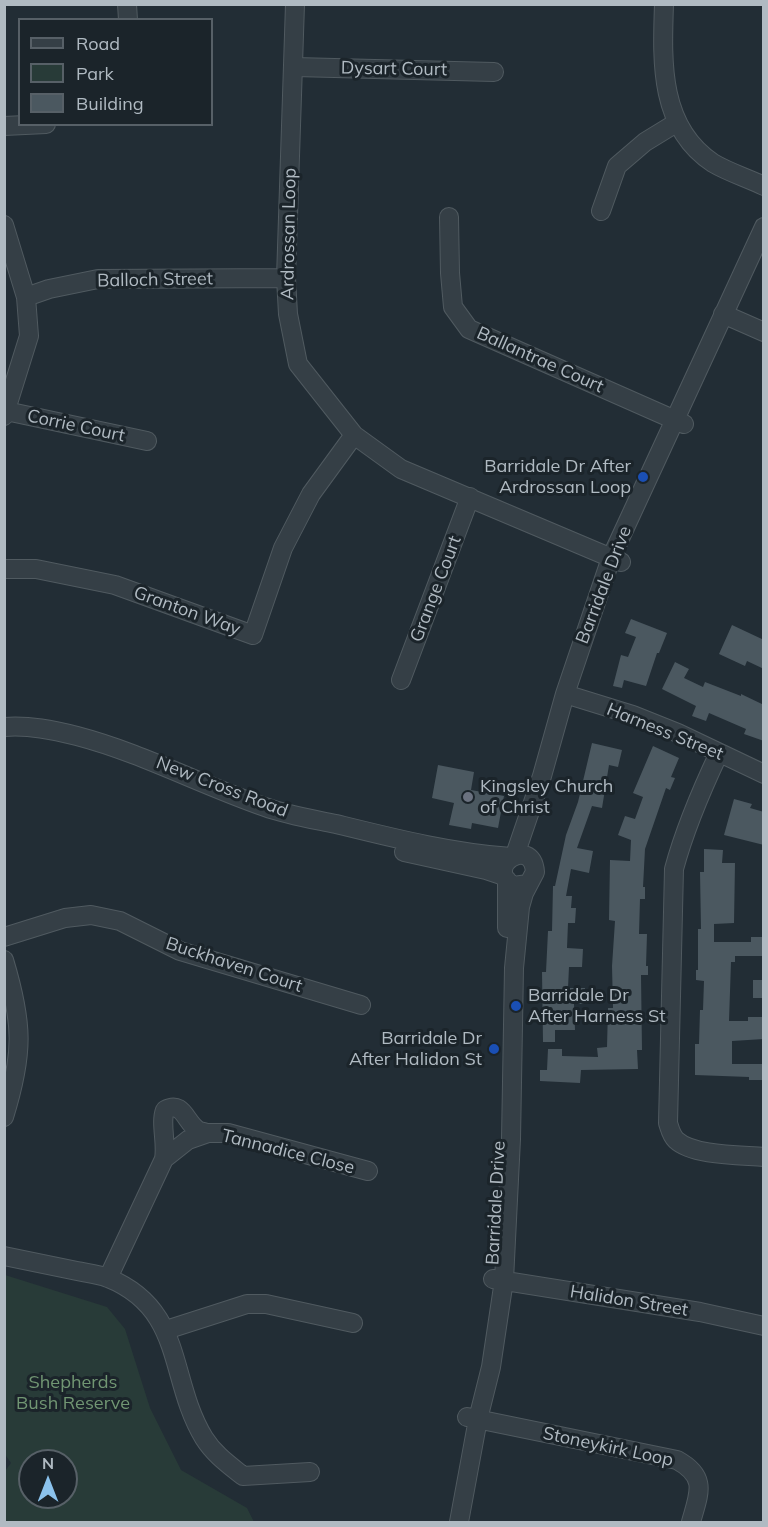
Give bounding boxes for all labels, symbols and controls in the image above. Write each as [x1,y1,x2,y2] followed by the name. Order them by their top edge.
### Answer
[18,18,213,126] legend
[76,32,120,55] text: Road
[341,57,447,81] street label: Dysart Court
[76,62,114,85] text: Park
[76,92,144,115] text: Building
[277,168,301,300] street label: Ardrossan Loop
[97,268,213,292] street label: Balloch Street
[473,322,607,398] street label: Ballantrae Court
[25,405,127,447] street label: Corrie Court
[484,456,631,498] place label: Barridale Dr After Ardrossan Loop
[636,470,650,484] marker: Barridale Dr After Ardrossan Loop
[572,523,636,647] street label: Barridale Drive
[406,533,466,645] street label: Grange Court
[131,582,243,640] street label: Granton Way
[604,699,726,765] street label: Harness Street
[153,752,291,822] street label: New Cross Road
[480,776,613,818] place label: Kingsley Church of Christ
[461,790,475,804] marker: Kingsley Church of Christ
[163,933,305,997] street label: Buckhaven Court
[528,985,665,1028] place label: Barridale Dr After Harness St
[509,999,523,1013] marker: Barridale Dr After Harness St
[349,1028,482,1070] place label: Barridale Dr After Halidon St
[487,1042,501,1056] marker: Barridale Dr After Halidon St
[219,1125,357,1179] street label: Tannadice Close
[482,1140,510,1266] street label: Barridale Drive
[568,1281,690,1321] street label: Halidon Street
[16,1372,130,1414] park label: Shepherds Bush Reserve
[541,1423,675,1471] street label: Stoneykirk Loop
[18,1449,78,1509] north arrow
[42,1453,54,1473] text: N

